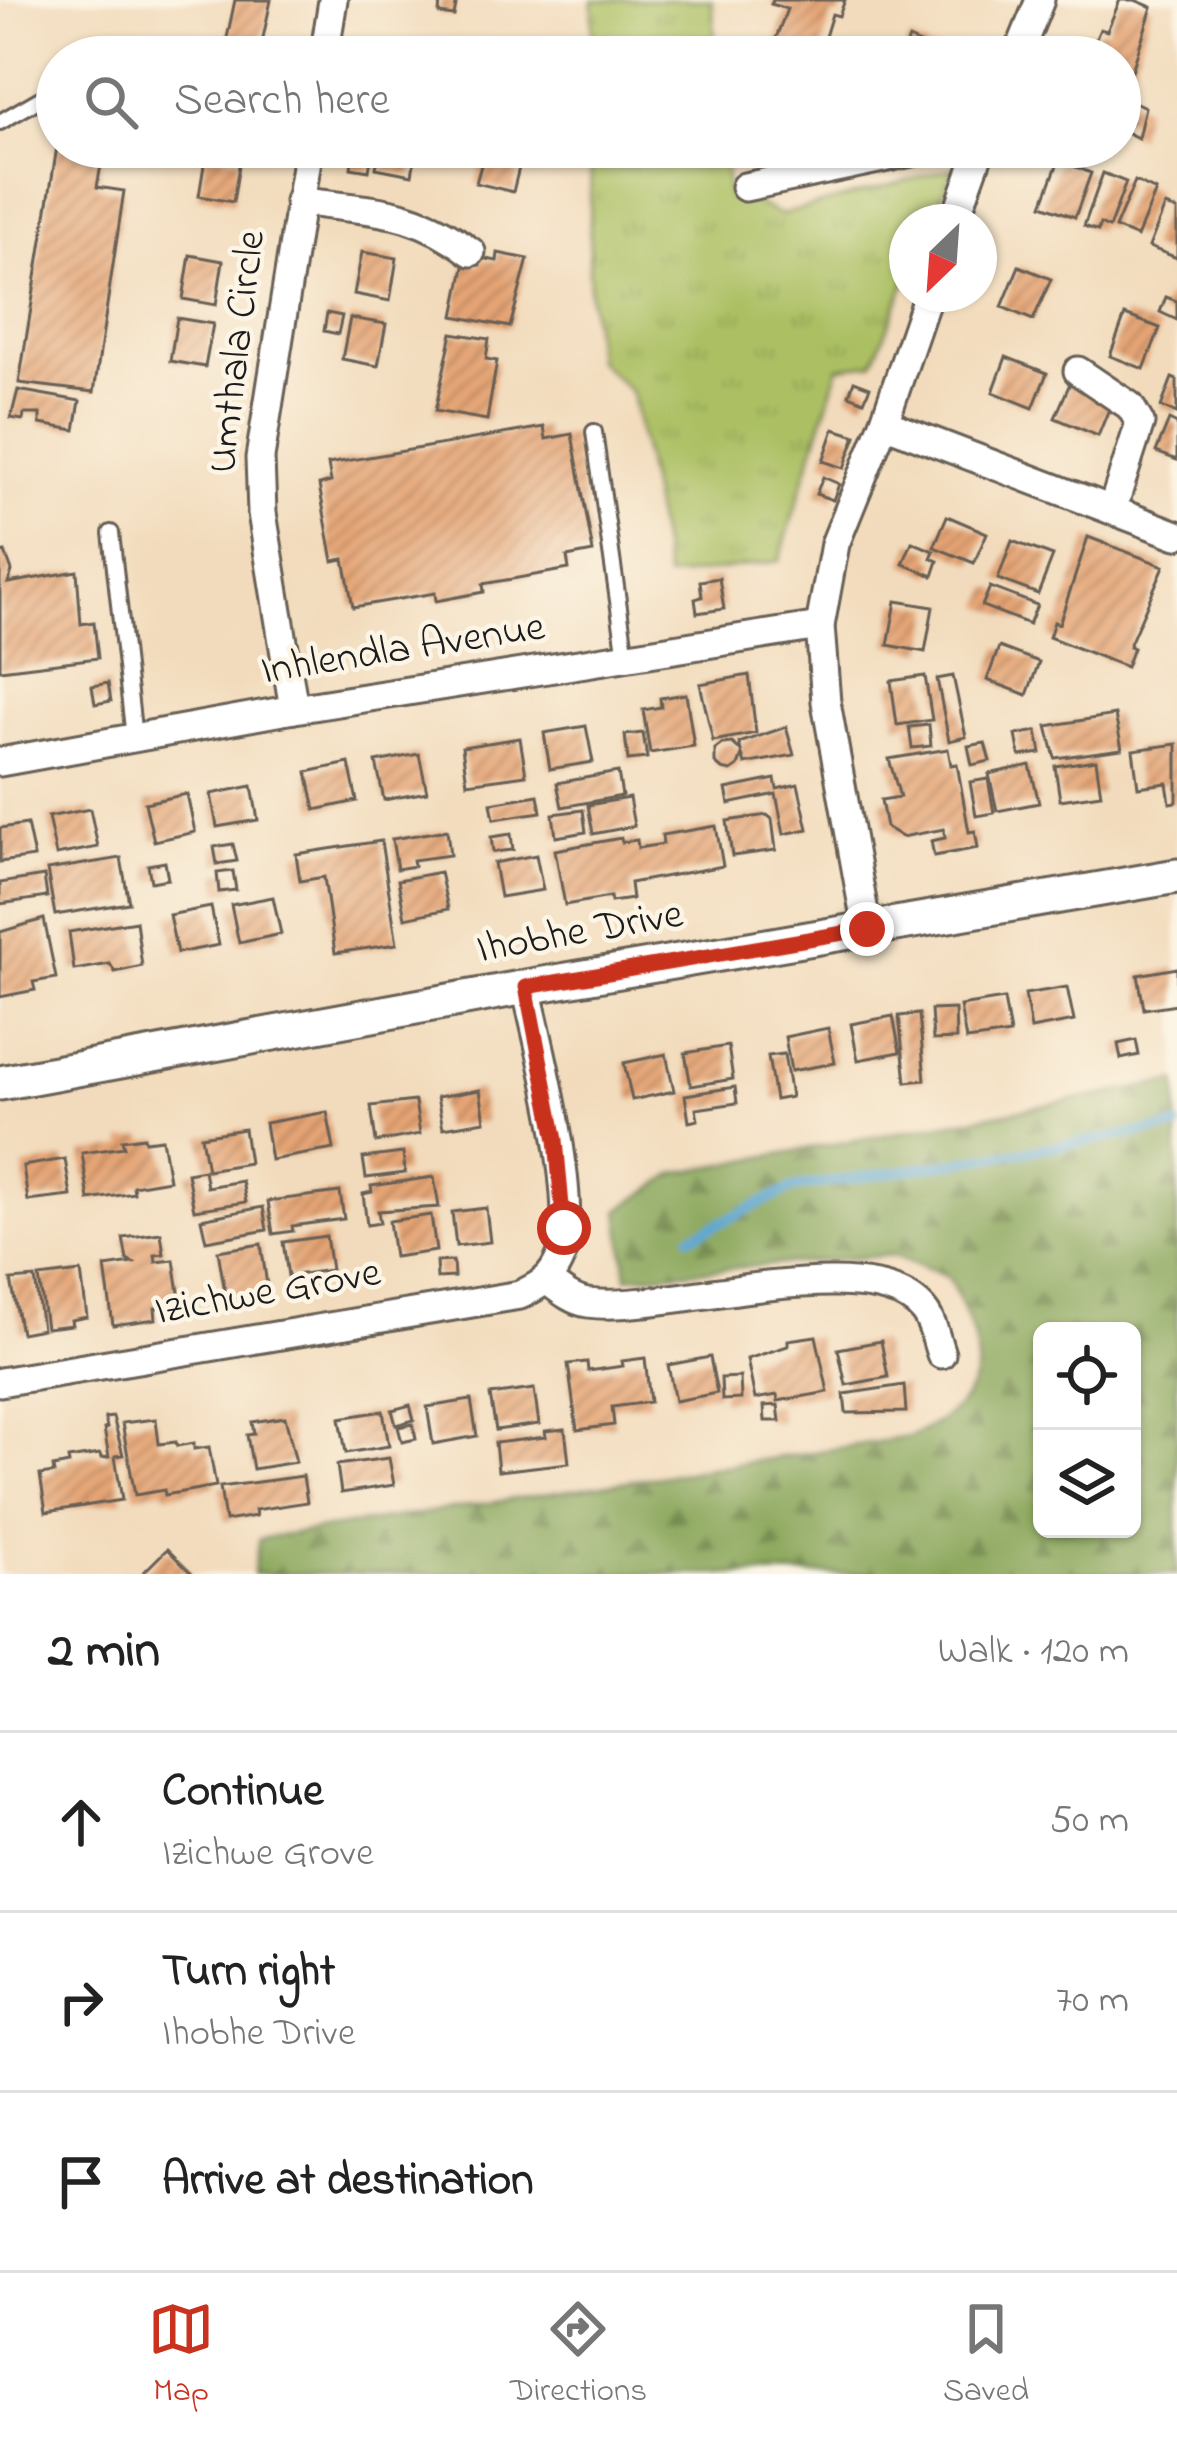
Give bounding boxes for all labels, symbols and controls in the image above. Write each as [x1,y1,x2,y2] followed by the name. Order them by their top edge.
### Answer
[36,36,1141,168] search box
[78,69,144,135] icon: search
[174,69,390,135] text: Search here
[889,204,997,312] north arrow
[193,227,283,477] street label: Umthala Circle
[257,597,549,703] street label: Inhlendla Avenue
[472,885,688,981] street label: Ihobhe Drive
[840,902,894,956] route end
[537,1201,591,1255] route start
[150,1243,386,1343] street label: Izichwe Grove
[1033,1322,1141,1538] map controls
[1033,1322,1141,1430] button: locate
[1033,1430,1141,1538] button: layers
[48,1615,160,1690] text: 2 min
[938,1624,1129,1681] text: Walk · 120 m
[162,1760,323,1826] text: Continue
[48,1789,114,1855] icon: ahead
[1050,1793,1129,1850] text: 50 m
[162,1826,374,1883] text: Izichwe Grove
[162,1940,335,2006] text: Turn right
[48,1969,114,2035] icon: right
[1056,1973,1129,2030] text: 70 m
[162,2006,355,2063] text: Ihobhe Drive
[48,2149,114,2215] icon: arrive
[162,2149,533,2215] text: Arrive at destination
[148,2296,214,2416] tab: Map
[510,2296,647,2416] tab: Directions
[943,2296,1029,2416] tab: Saved

